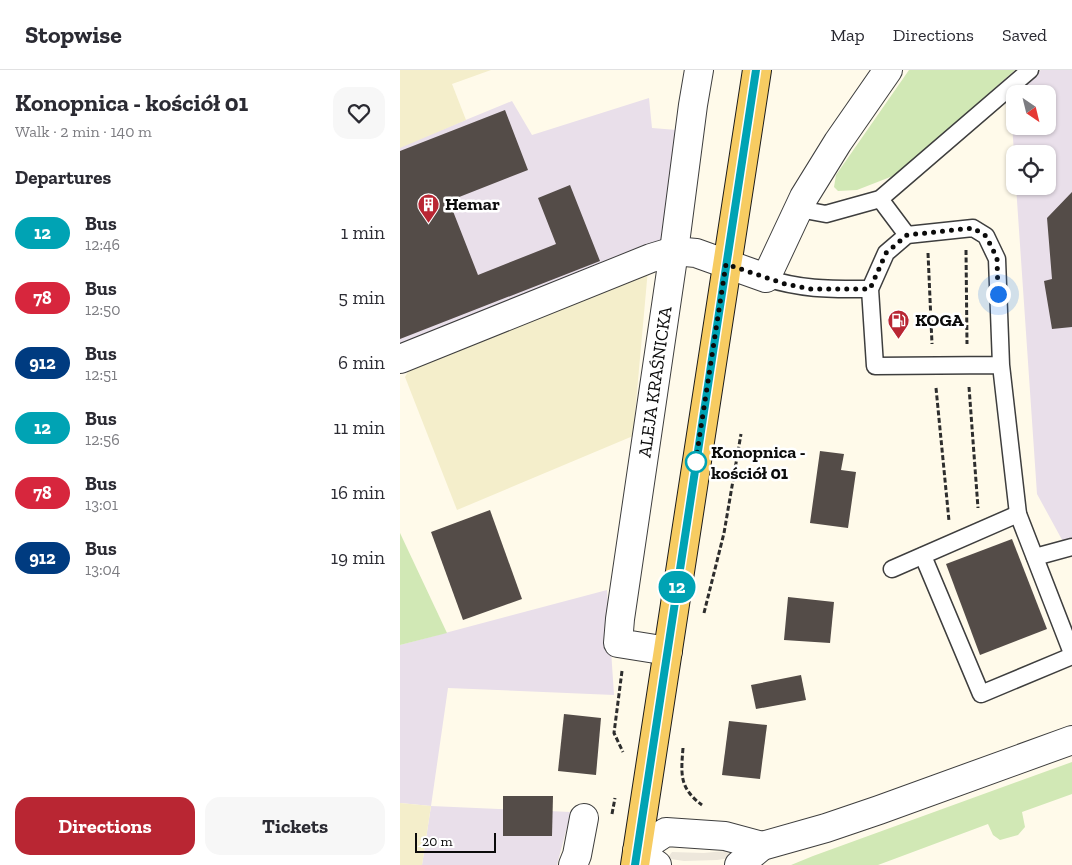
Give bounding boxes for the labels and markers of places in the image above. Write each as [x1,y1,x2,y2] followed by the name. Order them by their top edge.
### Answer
[417,192,441,223] building icon: Hemar
[445,193,500,215] place label: Hemar
[887,308,911,339] fuel station icon: KOGA
[915,309,965,331] place label: KOGA
[711,441,806,484] place label: Konopnica - kościół 01
[685,451,707,473] marker: Konopnica - kościół 01

